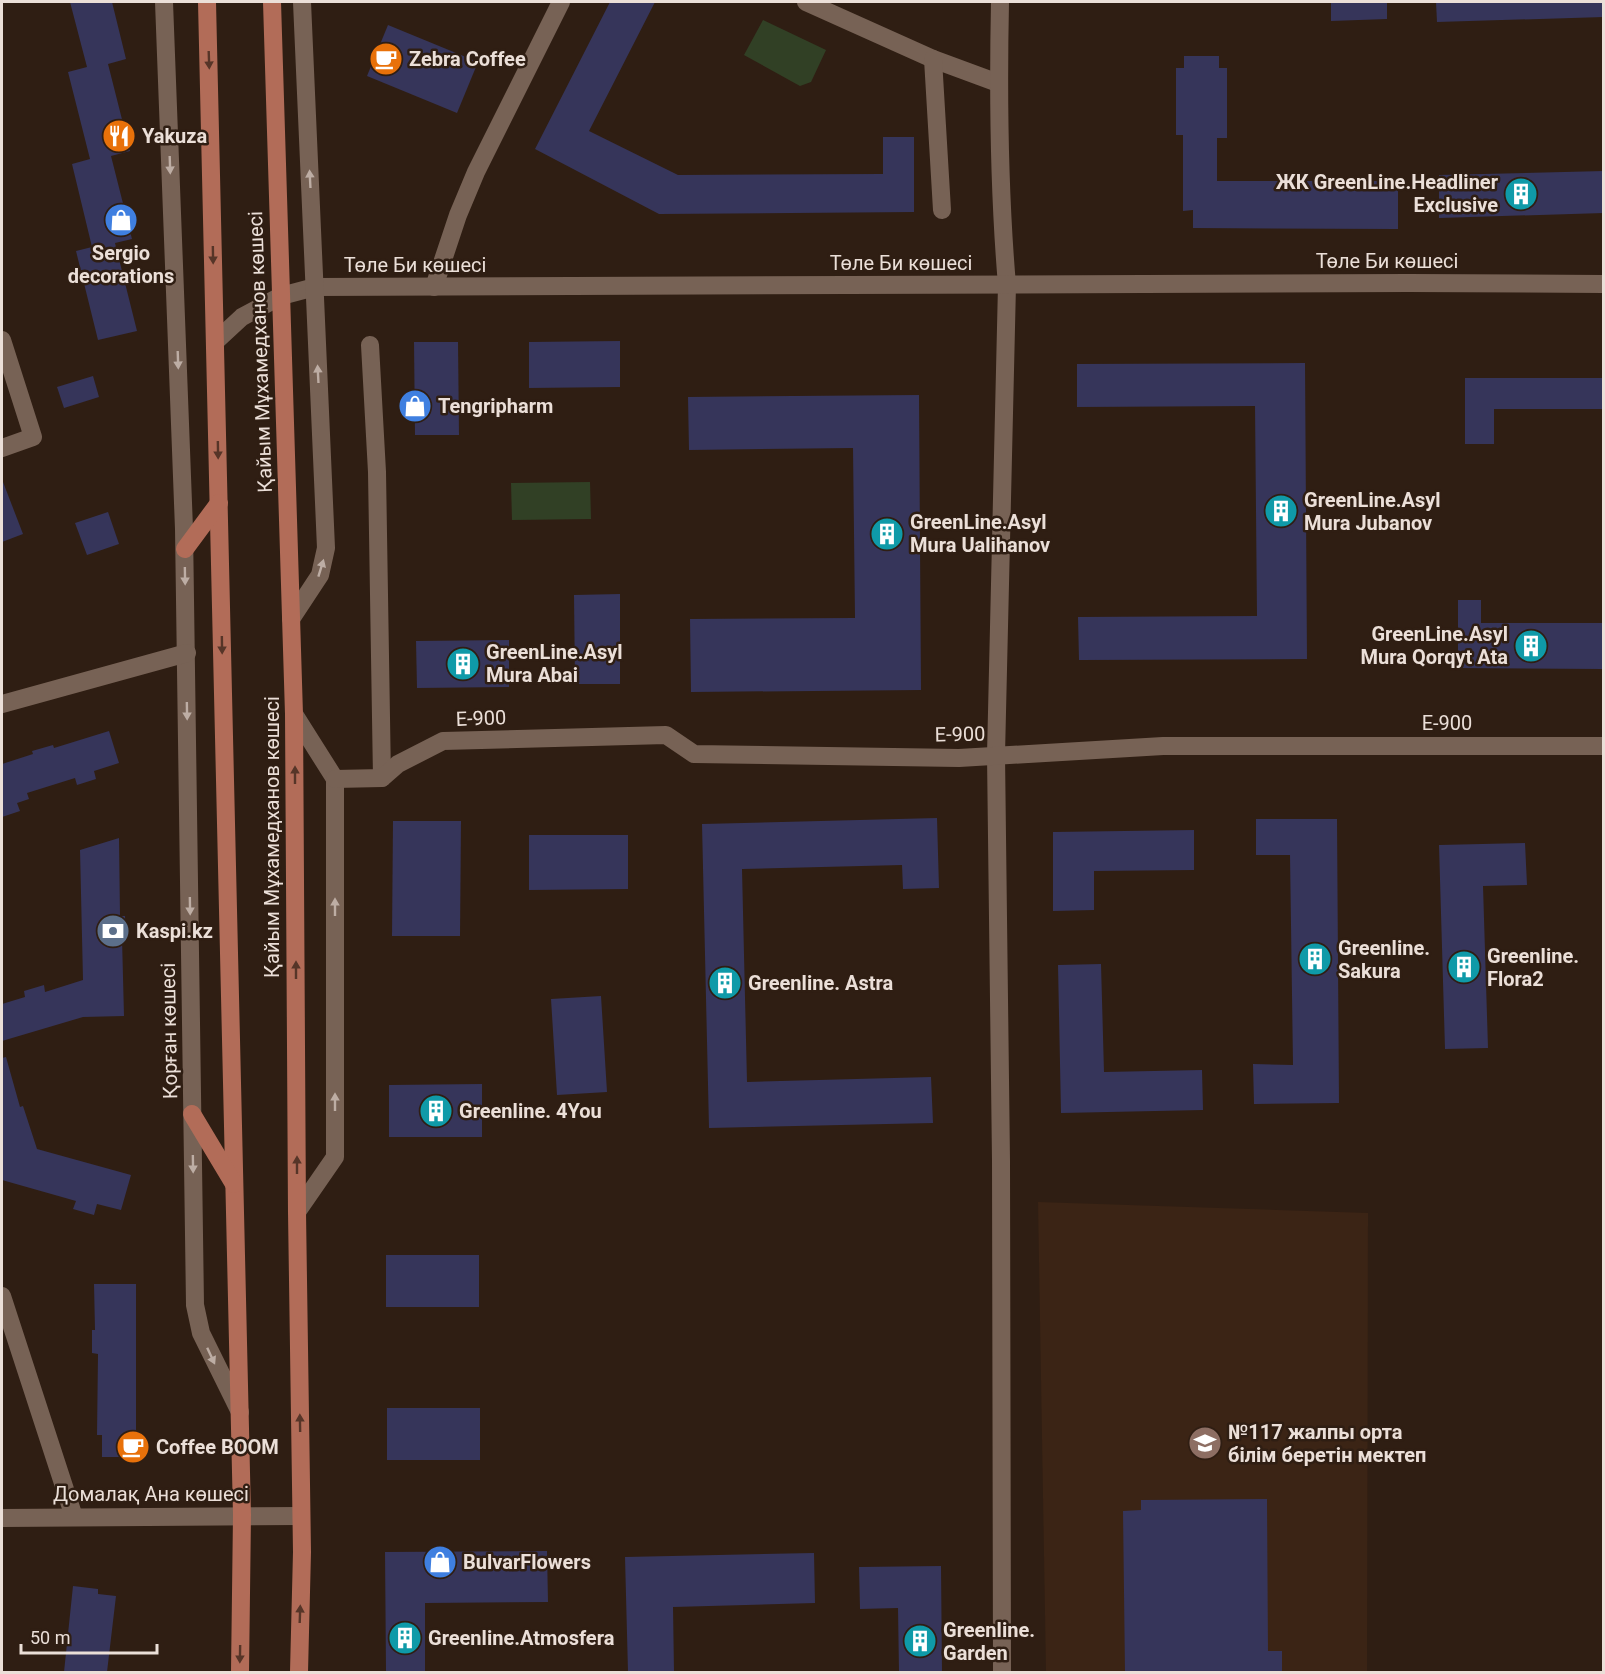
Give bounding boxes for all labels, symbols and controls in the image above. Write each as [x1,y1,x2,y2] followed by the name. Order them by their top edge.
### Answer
[368,41,404,77] cafe icon: Zebra Coffee
[409,47,526,71] place label: Zebra Coffee
[204,50,213,69] one-way arrow
[101,118,137,154] restaurant icon: Yakuza
[142,124,207,148] place label: Yakuza
[166,155,175,174] one-way arrow
[305,170,314,189] one-way arrow
[1276,170,1499,217] place label: ЖК GreenLine.Headliner Exclusive
[1503,176,1539,212] building icon: ЖК GreenLine.Headliner Exclusive
[103,202,139,238] shop icon: Sergio decorations
[243,211,277,493] street label: Қайым Мұхамедханов көшесі
[68,241,174,288] place label: Sergio decorations
[208,245,218,264] one-way arrow
[1316,249,1458,273] street label: Төле Би көшесі
[830,251,972,275] street label: Төле Би көшесі
[344,253,486,277] street label: Төле Би көшесі
[173,350,182,369] one-way arrow
[314,365,323,384] one-way arrow
[397,388,433,424] shop icon: Tengripharm
[438,394,553,418] place label: Tengripharm
[213,440,222,459] one-way arrow
[1304,488,1441,535] place label: GreenLine.Asyl Mura Jubanov
[1263,493,1299,529] building icon: GreenLine.Asyl Mura Jubanov
[910,510,1050,557] place label: GreenLine.Asyl Mura Ualihanov
[869,516,905,552] building icon: GreenLine.Asyl Mura Ualihanov
[316,559,326,577] one-way arrow
[180,566,190,585] one-way arrow
[1361,622,1508,669] place label: GreenLine.Asyl Mura Qorqyt Ata
[1513,628,1549,664] building icon: GreenLine.Asyl Mura Qorqyt Ata
[217,635,227,654] one-way arrow
[486,640,623,687] place label: GreenLine.Asyl Mura Abai
[445,646,481,682] building icon: GreenLine.Asyl Mura Abai
[260,696,284,978] street label: Қайым Мұхамедханов көшесі
[183,702,192,721] one-way arrow
[455,705,507,731] street label: E-900
[1422,711,1472,735] street label: E-900
[934,722,986,746] street label: E-900
[290,766,300,785] one-way arrow
[185,897,195,916] one-way arrow
[330,898,340,917] one-way arrow
[95,913,131,949] bank icon: Kaspi.kz
[136,919,213,943] place label: Kaspi.kz
[1338,936,1430,983] place label: Greenline. Sakura
[1297,941,1333,977] building icon: Greenline. Sakura
[1487,944,1579,991] place label: Greenline. Flora2
[1446,949,1482,985] building icon: Greenline. Flora2
[291,961,301,980] one-way arrow
[156,963,182,1099] street label: Қорған көшесі
[707,965,743,1001] building icon: Greenline. Astra
[748,971,893,995] place label: Greenline. Astra
[330,1093,340,1112] one-way arrow
[418,1093,454,1129] building icon: Greenline. 4You
[459,1099,602,1123] place label: Greenline. 4You
[188,1155,198,1174] one-way arrow
[292,1156,302,1175] one-way arrow
[207,1348,216,1365] one-way arrow
[295,1414,305,1433] one-way arrow
[1228,1420,1426,1467] place label: №117 жалпы орта білім беретін мектеп
[1187,1425,1223,1461] school or university icon: №117 жалпы орта білім беретін мектеп
[115,1429,151,1465] cafe icon: Coffee BOOM
[156,1435,279,1459] place label: Coffee BOOM
[53,1482,249,1506] street label: Домалақ Ана көшесі
[422,1544,458,1580] shop icon: BulvarFlowers
[463,1550,591,1574] place label: BulvarFlowers
[296,1605,305,1624] one-way arrow
[21,1617,158,1655] scale bar
[943,1618,1035,1665] place label: Greenline. Garden
[387,1620,423,1656] building icon: Greenline.Atmosfera
[902,1623,938,1659] building icon: Greenline. Garden
[428,1626,615,1650] place label: Greenline.Atmosfera
[30,1627,70,1648] text: 50 m
[235,1644,245,1663] one-way arrow

